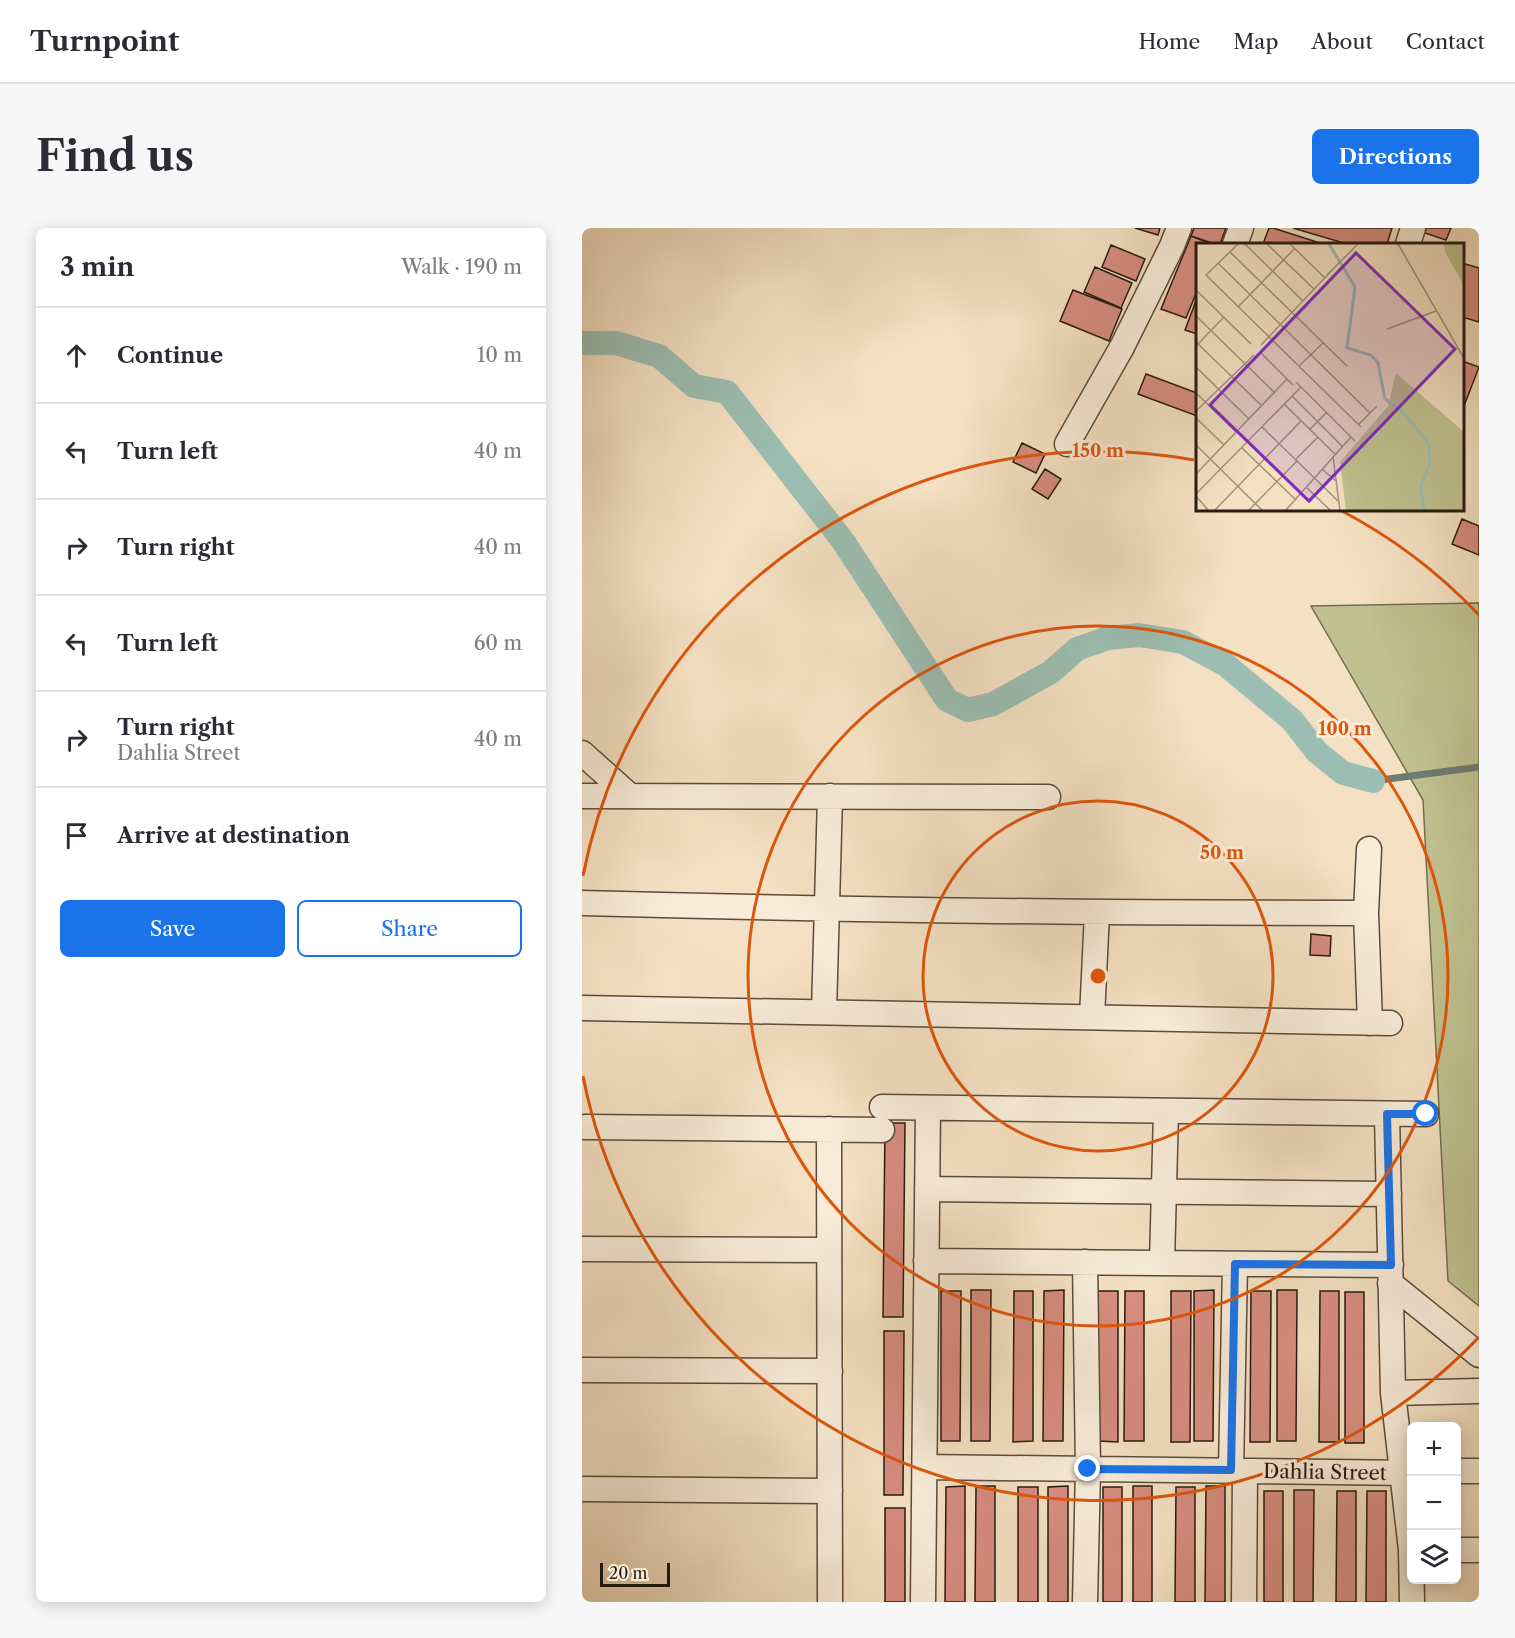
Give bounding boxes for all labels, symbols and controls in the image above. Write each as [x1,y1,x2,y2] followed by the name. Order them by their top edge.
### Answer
[30,24,179,58] text: Turnpoint
[1139,29,1200,54] text: Home
[1233,29,1278,54] text: Map
[1311,29,1373,54] text: About
[1406,29,1485,54] text: Contact
[1312,129,1479,184] button: Directions
[36,130,194,182] text: Find us
[1196,243,1464,512] inset map
[60,251,134,283] text: 3 min
[401,255,522,279] text: Walk · 190 m
[60,339,93,372] icon: ahead
[117,342,223,369] text: Continue
[477,343,522,367] text: 10 m
[60,435,93,468] icon: left
[117,438,218,465] text: Turn left
[474,439,522,463] text: 40 m
[1072,440,1124,462] text: 150 m
[60,531,93,564] icon: right
[117,534,235,561] text: Turn right
[474,535,522,559] text: 40 m
[60,627,93,660] icon: left
[117,630,218,657] text: Turn left
[474,631,522,655] text: 60 m
[117,714,235,741] text: Turn right
[1318,718,1372,740] text: 100 m
[60,723,93,756] icon: right
[474,727,522,751] text: 40 m
[117,741,241,765] text: Dahlia Street
[60,819,93,852] icon: arrive
[117,822,350,849] text: Arrive at destination
[1200,842,1244,864] text: 50 m
[60,900,285,957] button: Save
[297,900,522,957] button: Share
[1088,966,1108,986] centre of rings
[1412,1100,1438,1126] route start
[1407,1422,1461,1584] map controls
[1407,1422,1461,1476] button: +
[1074,1455,1100,1481] route end
[1263,1459,1387,1485] street label: Dahlia Street
[1407,1476,1461,1530] button: −
[1407,1530,1461,1584] button: layers
[600,1560,670,1588] scale bar
[609,1563,648,1583] text: 20 m

